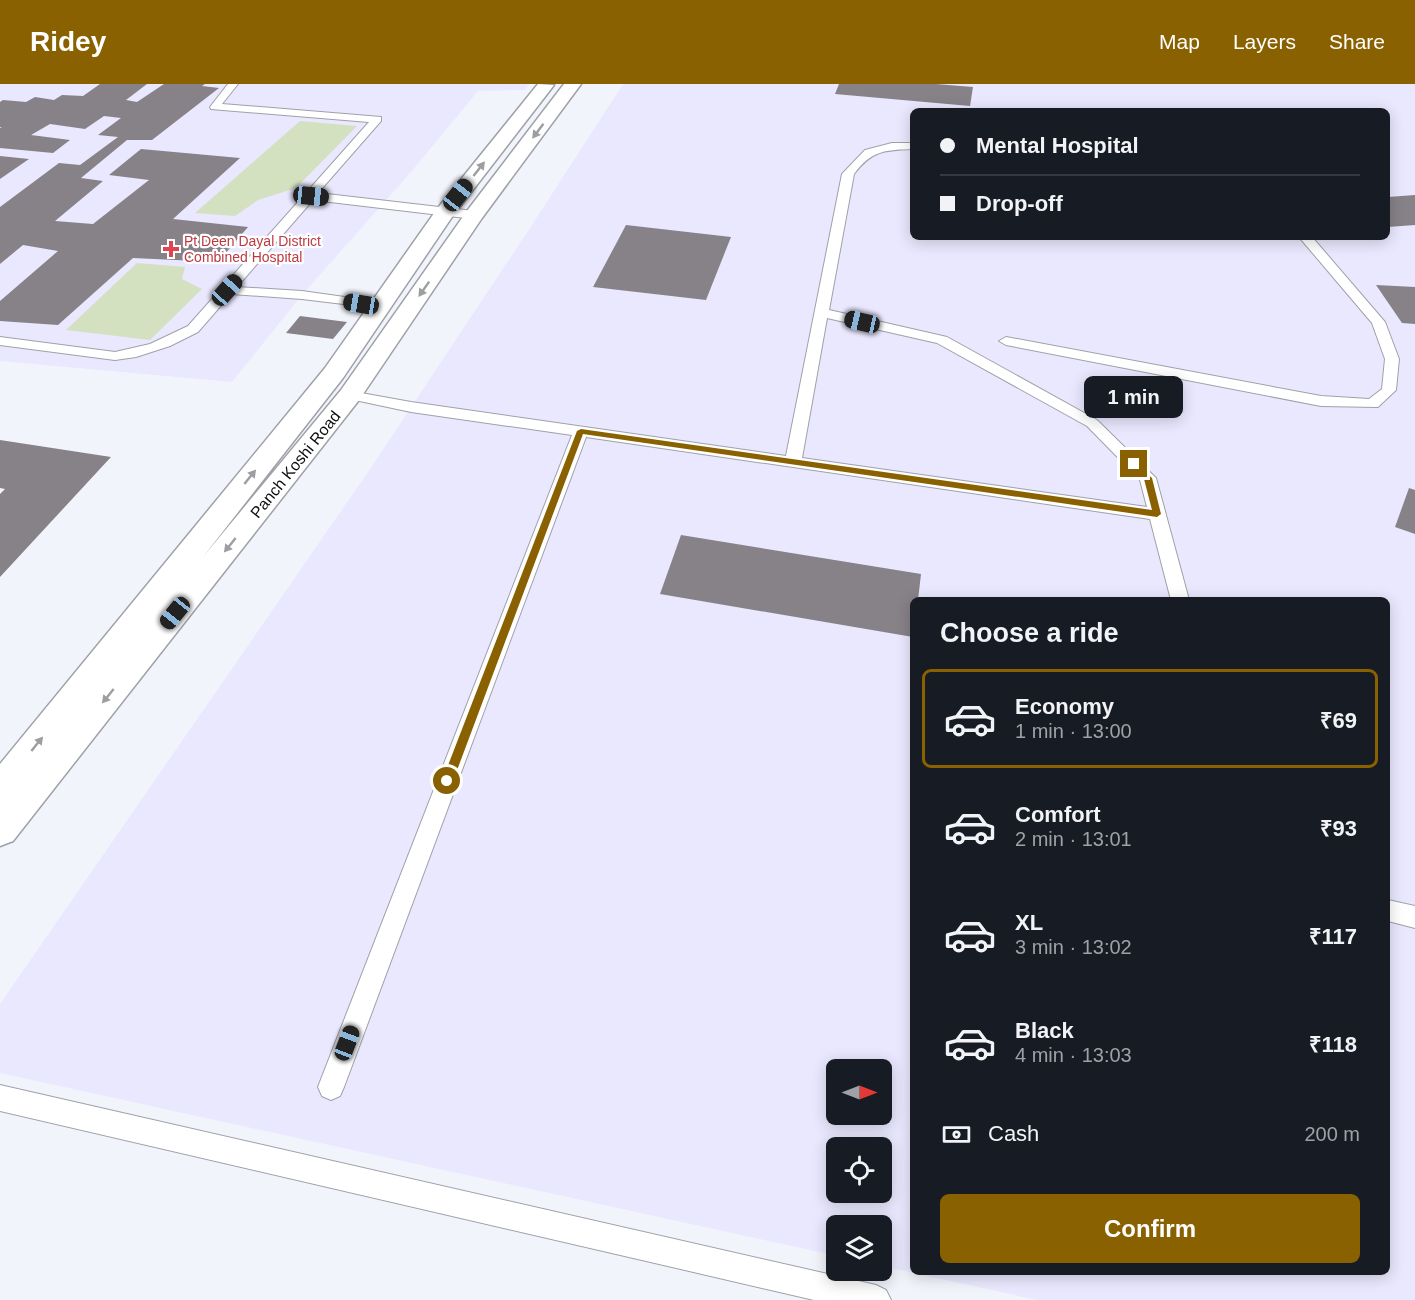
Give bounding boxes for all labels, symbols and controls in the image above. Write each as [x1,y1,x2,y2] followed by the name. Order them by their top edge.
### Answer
[30,26,106,57] text: Ridey
[1159,30,1200,53] text: Map
[1233,30,1296,53] text: Layers
[1329,30,1385,53] text: Share
[532,123,544,139] one-way arrow
[976,133,1139,158] text: Mental Hospital
[472,161,484,176] one-way arrow
[440,175,476,215] car
[292,185,330,207] car
[976,191,1063,216] text: Drop-off
[184,233,321,265] place label: Pt Deen Dayal District Combined Hospital
[162,240,180,258] marker: Pt Deen Dayal District Combined Hospital
[208,271,246,309] car
[418,280,430,296] one-way arrow
[342,292,380,316] car
[842,309,882,335] car
[1084,377,1184,419] callout: 1 min
[1107,386,1160,408] text: 1 min
[247,407,344,521] street label: Panch Koshi Road
[1120,450,1147,477] route end
[244,469,257,485] one-way arrow
[224,537,236,552] one-way arrow
[157,593,193,633] car
[940,618,1119,648] text: Choose a ride
[102,689,114,704] one-way arrow
[943,692,997,746] icon: car
[1015,694,1114,719] text: Economy
[1320,708,1357,733] text: ₹69
[1015,720,1132,742] text: 1 min · 13:00
[30,736,43,752] one-way arrow
[433,767,460,794] route start
[943,800,997,854] icon: car
[1015,802,1101,827] text: Comfort
[1320,816,1357,841] text: ₹93
[1015,828,1132,850] text: 2 min · 13:01
[943,908,997,962] icon: car
[1015,910,1043,935] text: XL
[1309,924,1357,949] text: ₹117
[1015,936,1132,958] text: 3 min · 13:02
[943,1016,997,1070] icon: car
[1015,1018,1074,1043] text: Black
[332,1023,362,1063] car
[1309,1032,1357,1057] text: ₹118
[1015,1044,1132,1066] text: 4 min · 13:03
[826,1059,892,1125] north arrow
[826,1059,892,1281] map controls
[940,1118,973,1151] icon: cash
[988,1121,1039,1146] text: Cash
[1304,1123,1360,1145] text: 200 m
[826,1137,892,1203] button: locate
[940,1194,1360,1263] button: Confirm
[826,1215,892,1281] button: layers

